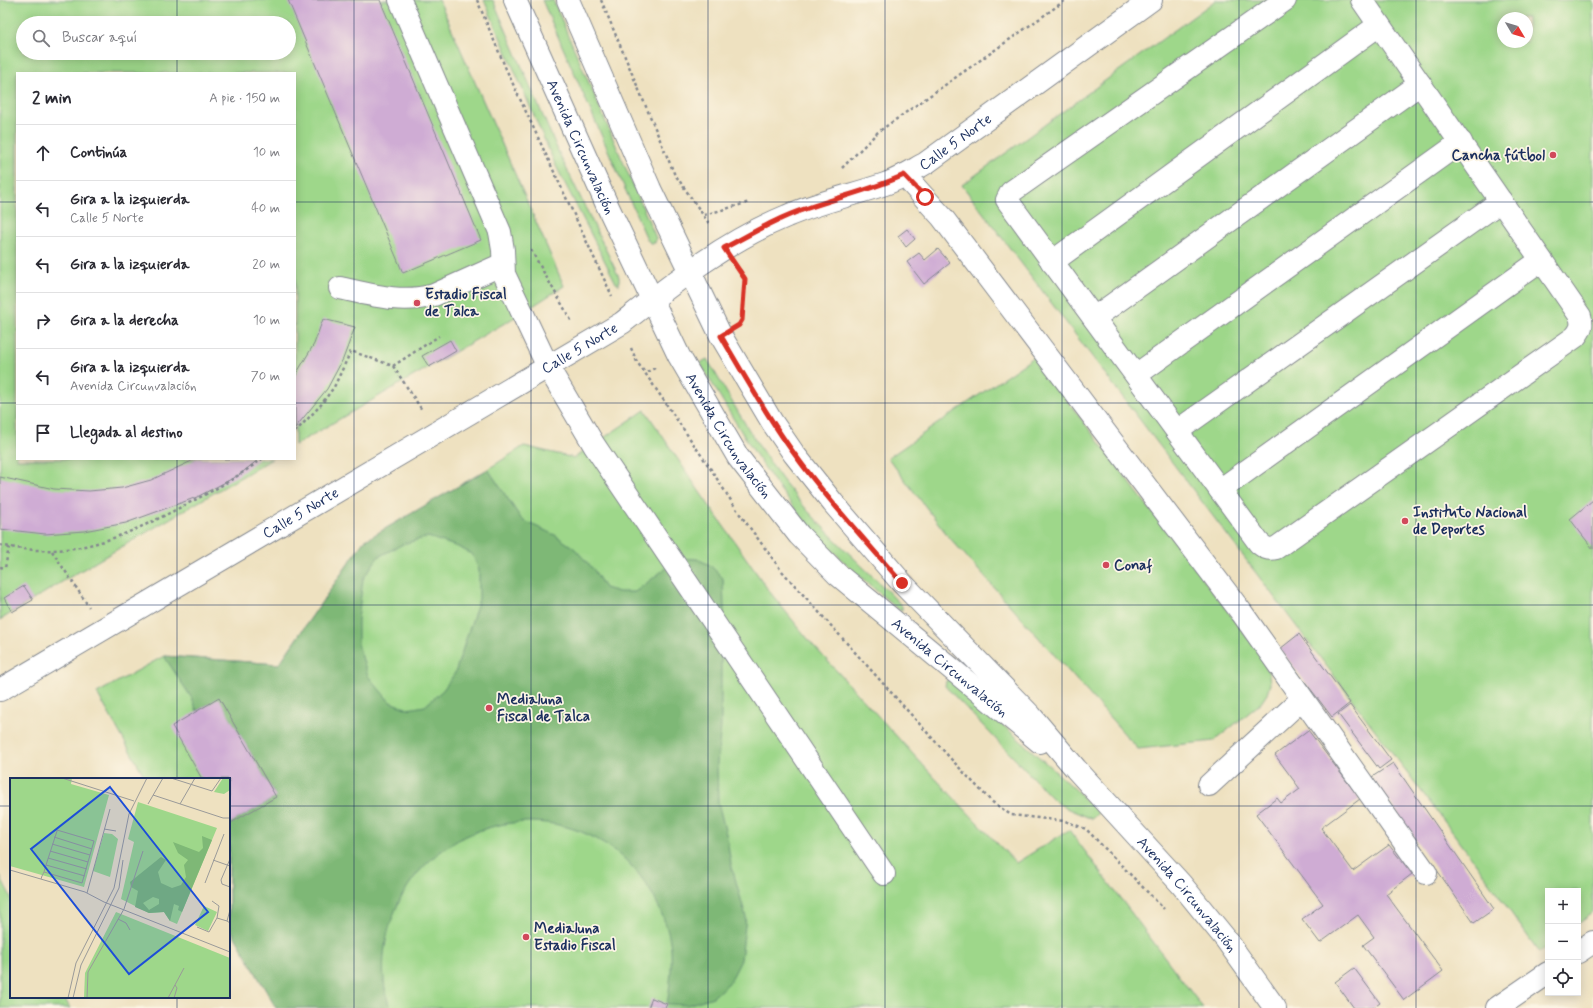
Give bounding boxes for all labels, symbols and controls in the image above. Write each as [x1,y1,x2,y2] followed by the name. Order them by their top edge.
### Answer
[1497,12,1533,48] north arrow
[16,16,296,60] search box
[30,27,52,49] icon: search
[62,28,137,48] text: Buscar aquí
[541,77,619,218] street label: Avenida Circunvalación
[32,87,72,109] text: 2 min
[209,90,280,107] text: A pie · 150 m
[916,109,997,176] street label: Calle 5 Norte
[32,142,54,164] icon: ahead
[70,143,127,163] text: Continúa
[253,144,280,161] text: 10 m
[1451,146,1545,166] place label: Cancha fútbol
[1548,150,1558,160] marker: Cancha fútbol
[916,188,934,206] route start
[70,190,189,210] text: Gira a la izquierda
[32,198,54,220] icon: left
[251,200,280,217] text: 40 m
[70,210,144,227] text: Calle 5 Norte
[32,254,54,276] icon: left
[70,255,189,275] text: Gira a la izquierda
[252,256,280,273] text: 20 m
[425,285,507,322] place label: Estadio Fiscal de Talca
[412,298,422,308] marker: Estadio Fiscal de Talca
[32,310,54,332] icon: right
[70,311,179,331] text: Gira a la derecha
[253,312,280,329] text: 10 m
[538,318,622,379] street label: Calle 5 Norte
[70,358,189,378] text: Gira a la izquierda
[32,366,54,388] icon: left
[251,368,280,385] text: 70 m
[680,370,776,503] street label: Avenida Circunvalación
[70,378,197,395] text: Avenida Circunvalación
[32,422,54,444] icon: arrive
[70,423,183,443] text: Llegada al destino
[259,483,343,544] street label: Calle 5 Norte
[1413,503,1527,540] place label: Instituto Nacional de Deportes
[1400,516,1410,526] marker: Instituto Nacional de Deportes
[1114,556,1152,576] place label: Conaf
[1101,560,1111,570] marker: Conaf
[893,574,911,592] route end
[887,614,1012,723] street label: Avenida Circunvalación
[497,690,590,727] place label: Medialuna Fiscal de Talca
[484,703,494,713] marker: Medialuna Fiscal de Talca
[10,778,230,998] inset map
[1132,833,1241,957] street label: Avenida Circunvalación
[1545,888,1581,996] map controls
[1545,888,1581,924] button: +
[534,919,616,956] place label: Medialuna Estadio Fiscal
[1545,924,1581,960] button: −
[521,932,531,942] marker: Medialuna Estadio Fiscal
[1545,960,1581,996] button: locate

